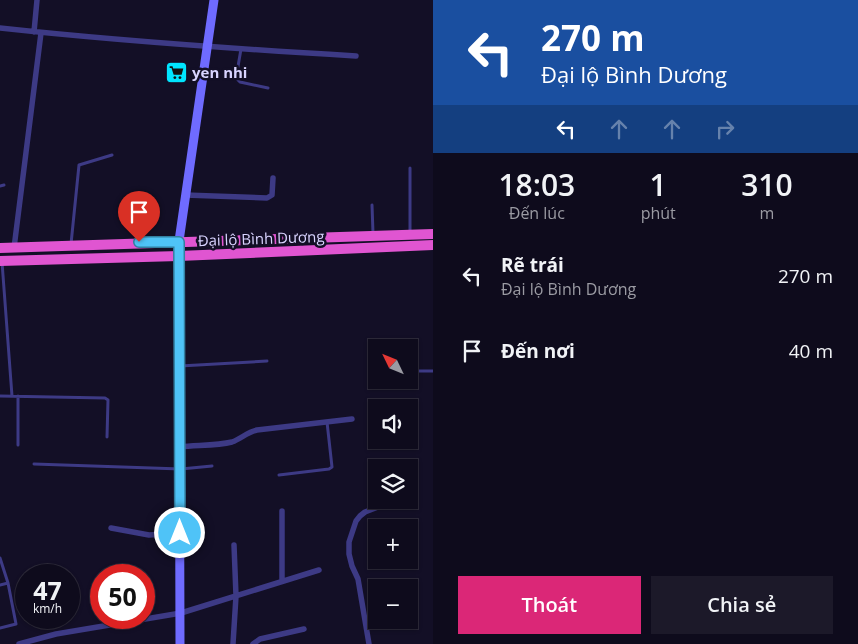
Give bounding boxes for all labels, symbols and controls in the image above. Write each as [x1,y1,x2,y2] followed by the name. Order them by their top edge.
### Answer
[541,14,645,61] text: 270 m
[458,20,523,85] icon: left
[541,59,727,89] text: Đại lộ Bình Dương
[164,60,188,84] supermarket icon: yen nhi
[192,62,247,82] place label: yen nhi
[552,115,580,143] icon: left
[605,115,633,143] icon: ahead
[658,115,686,143] icon: ahead
[711,115,739,143] icon: right
[498,164,575,205] text: 18:03
[650,164,667,205] text: 1
[741,164,793,205] text: 310
[118,191,160,242] pin
[125,198,153,226] icon: arrive
[509,202,565,224] text: Đến lúc
[641,202,676,224] text: phút
[759,202,774,224] text: m
[197,226,325,250] street label: Đại lộ Bình Dương
[501,252,564,278] text: Rẽ trái
[458,262,486,290] icon: left
[778,263,833,289] text: 270 m
[501,278,636,300] text: Đại lộ Bình Dương
[458,337,486,365] icon: arrive
[501,338,575,364] text: Đến nơi
[789,338,833,364] text: 40 m
[368,339,418,389] north arrow
[368,339,418,629] map controls
[368,399,418,449] button: sound
[368,459,418,509] button: layers
[153,506,205,558] position arrow
[368,519,418,569] button: +
[90,564,155,629] speed limit sign: 50
[33,573,62,607] text: 47
[458,576,641,634] button: Thoát
[651,576,833,634] button: Chia sẻ
[368,579,418,629] button: −
[33,600,62,617] text: km/h

